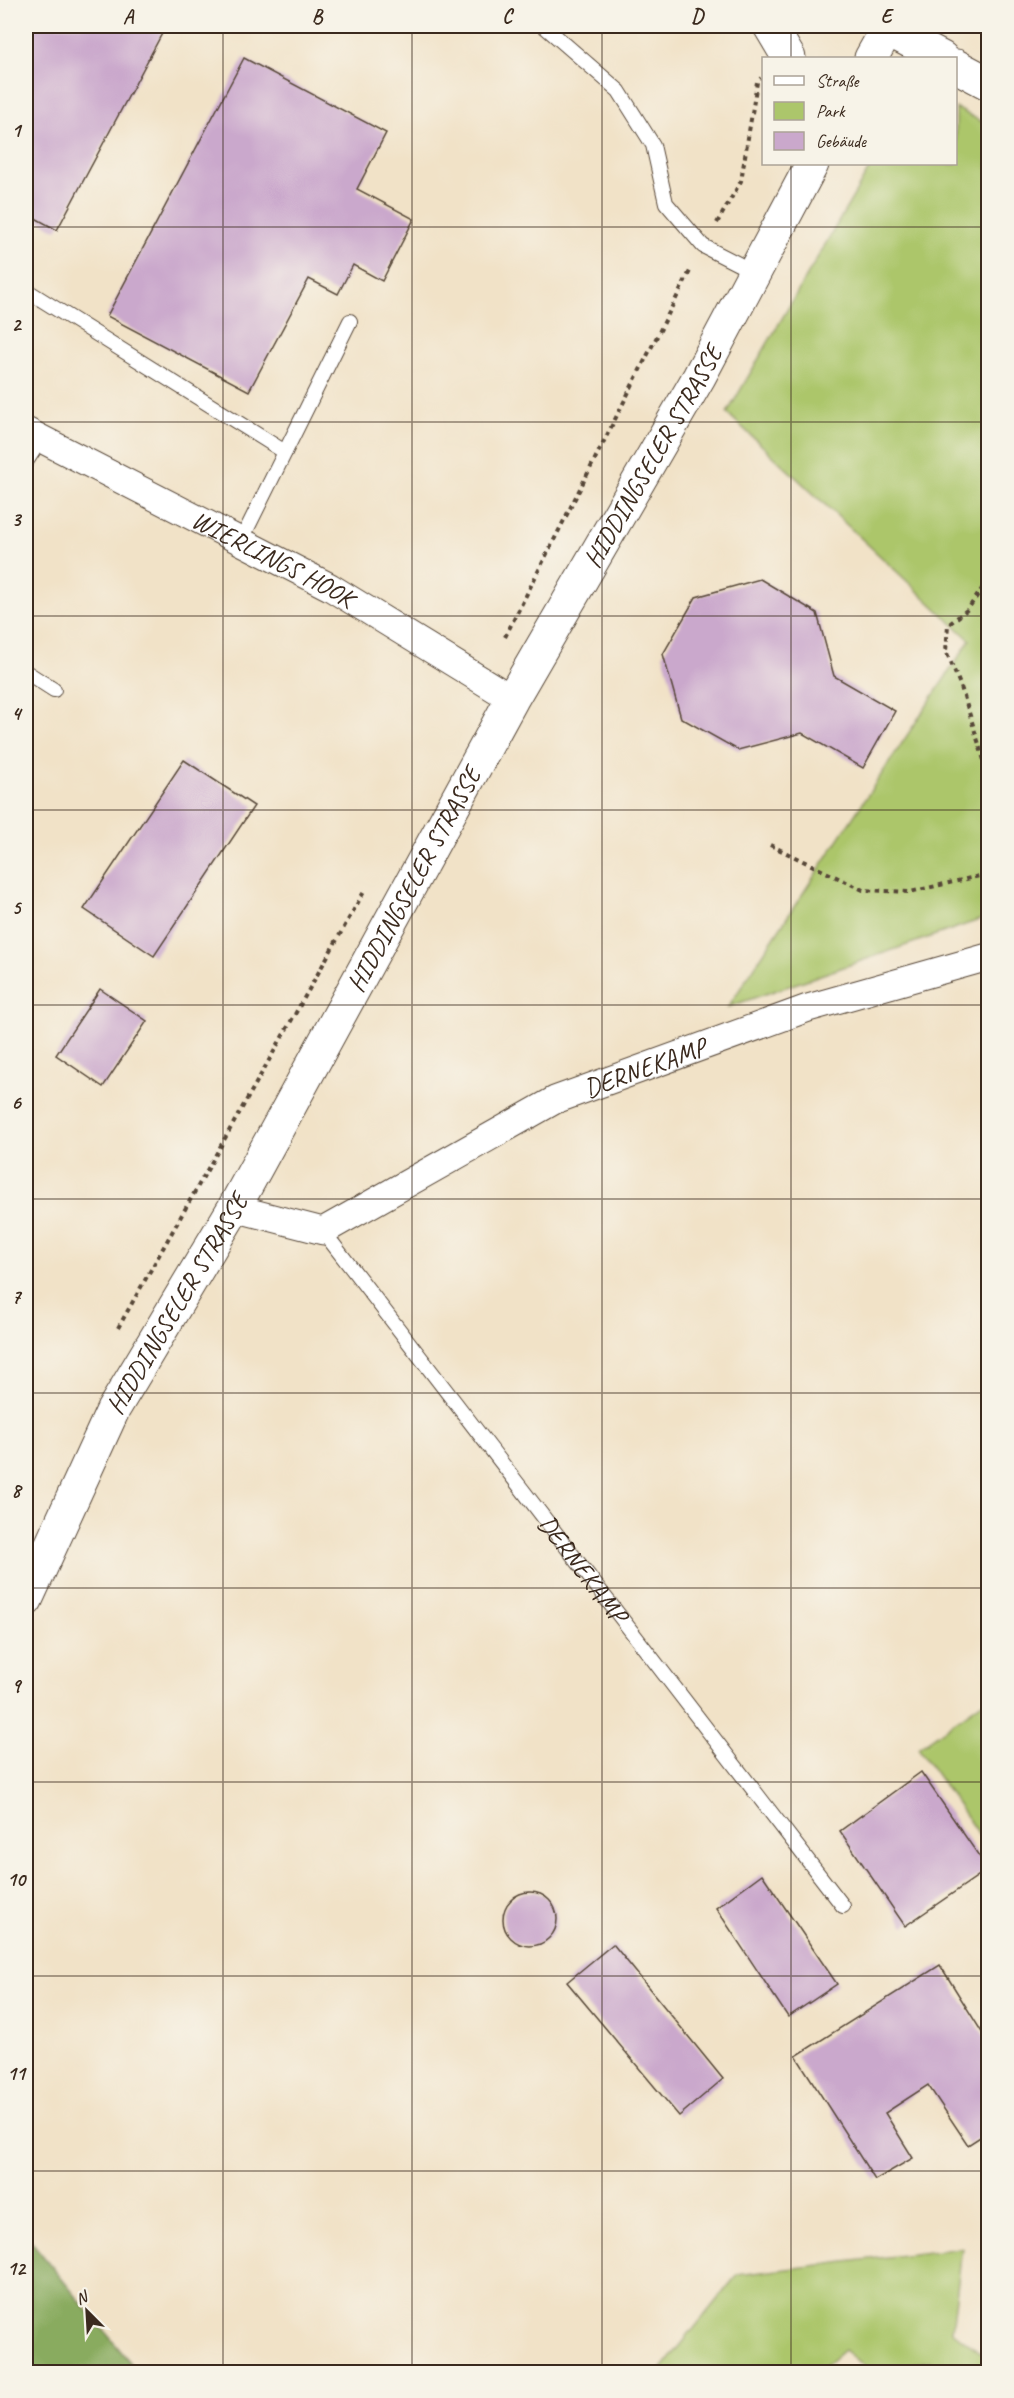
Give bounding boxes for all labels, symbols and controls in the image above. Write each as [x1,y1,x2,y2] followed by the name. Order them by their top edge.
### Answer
[123,4,135,29] text: A
[312,4,324,29] text: B
[502,4,514,29] text: C
[691,4,705,29] text: D
[881,4,895,29] text: E
[762,57,957,165] legend
[816,70,860,92] text: Straße
[816,100,846,122] text: Park
[12,118,23,143] text: 1
[816,130,867,152] text: Gebäude
[12,312,23,337] text: 2
[576,336,731,573] street label: HIDDINGSELER STRASSE
[186,503,364,617] street label: WIERLINGS HOOK
[12,507,23,532] text: 3
[12,701,24,726] text: 4
[339,758,490,997] street label: HIDDINGSELER STRASSE
[12,895,23,920] text: 5
[579,1029,714,1105] street label: DERNEKAMP
[11,1090,22,1115] text: 6
[98,1184,257,1420] street label: HIDDINGSELER STRASSE
[12,1284,23,1309] text: 7
[12,1478,24,1503] text: 8
[531,1508,637,1632] street label: DERNEKAMP
[12,1673,23,1698] text: 9
[7,1867,27,1892] text: 10
[7,2061,27,2086] text: 11
[7,2256,27,2281] text: 12
[57,2281,117,2341] north arrow
[73,2286,93,2309] text: N

